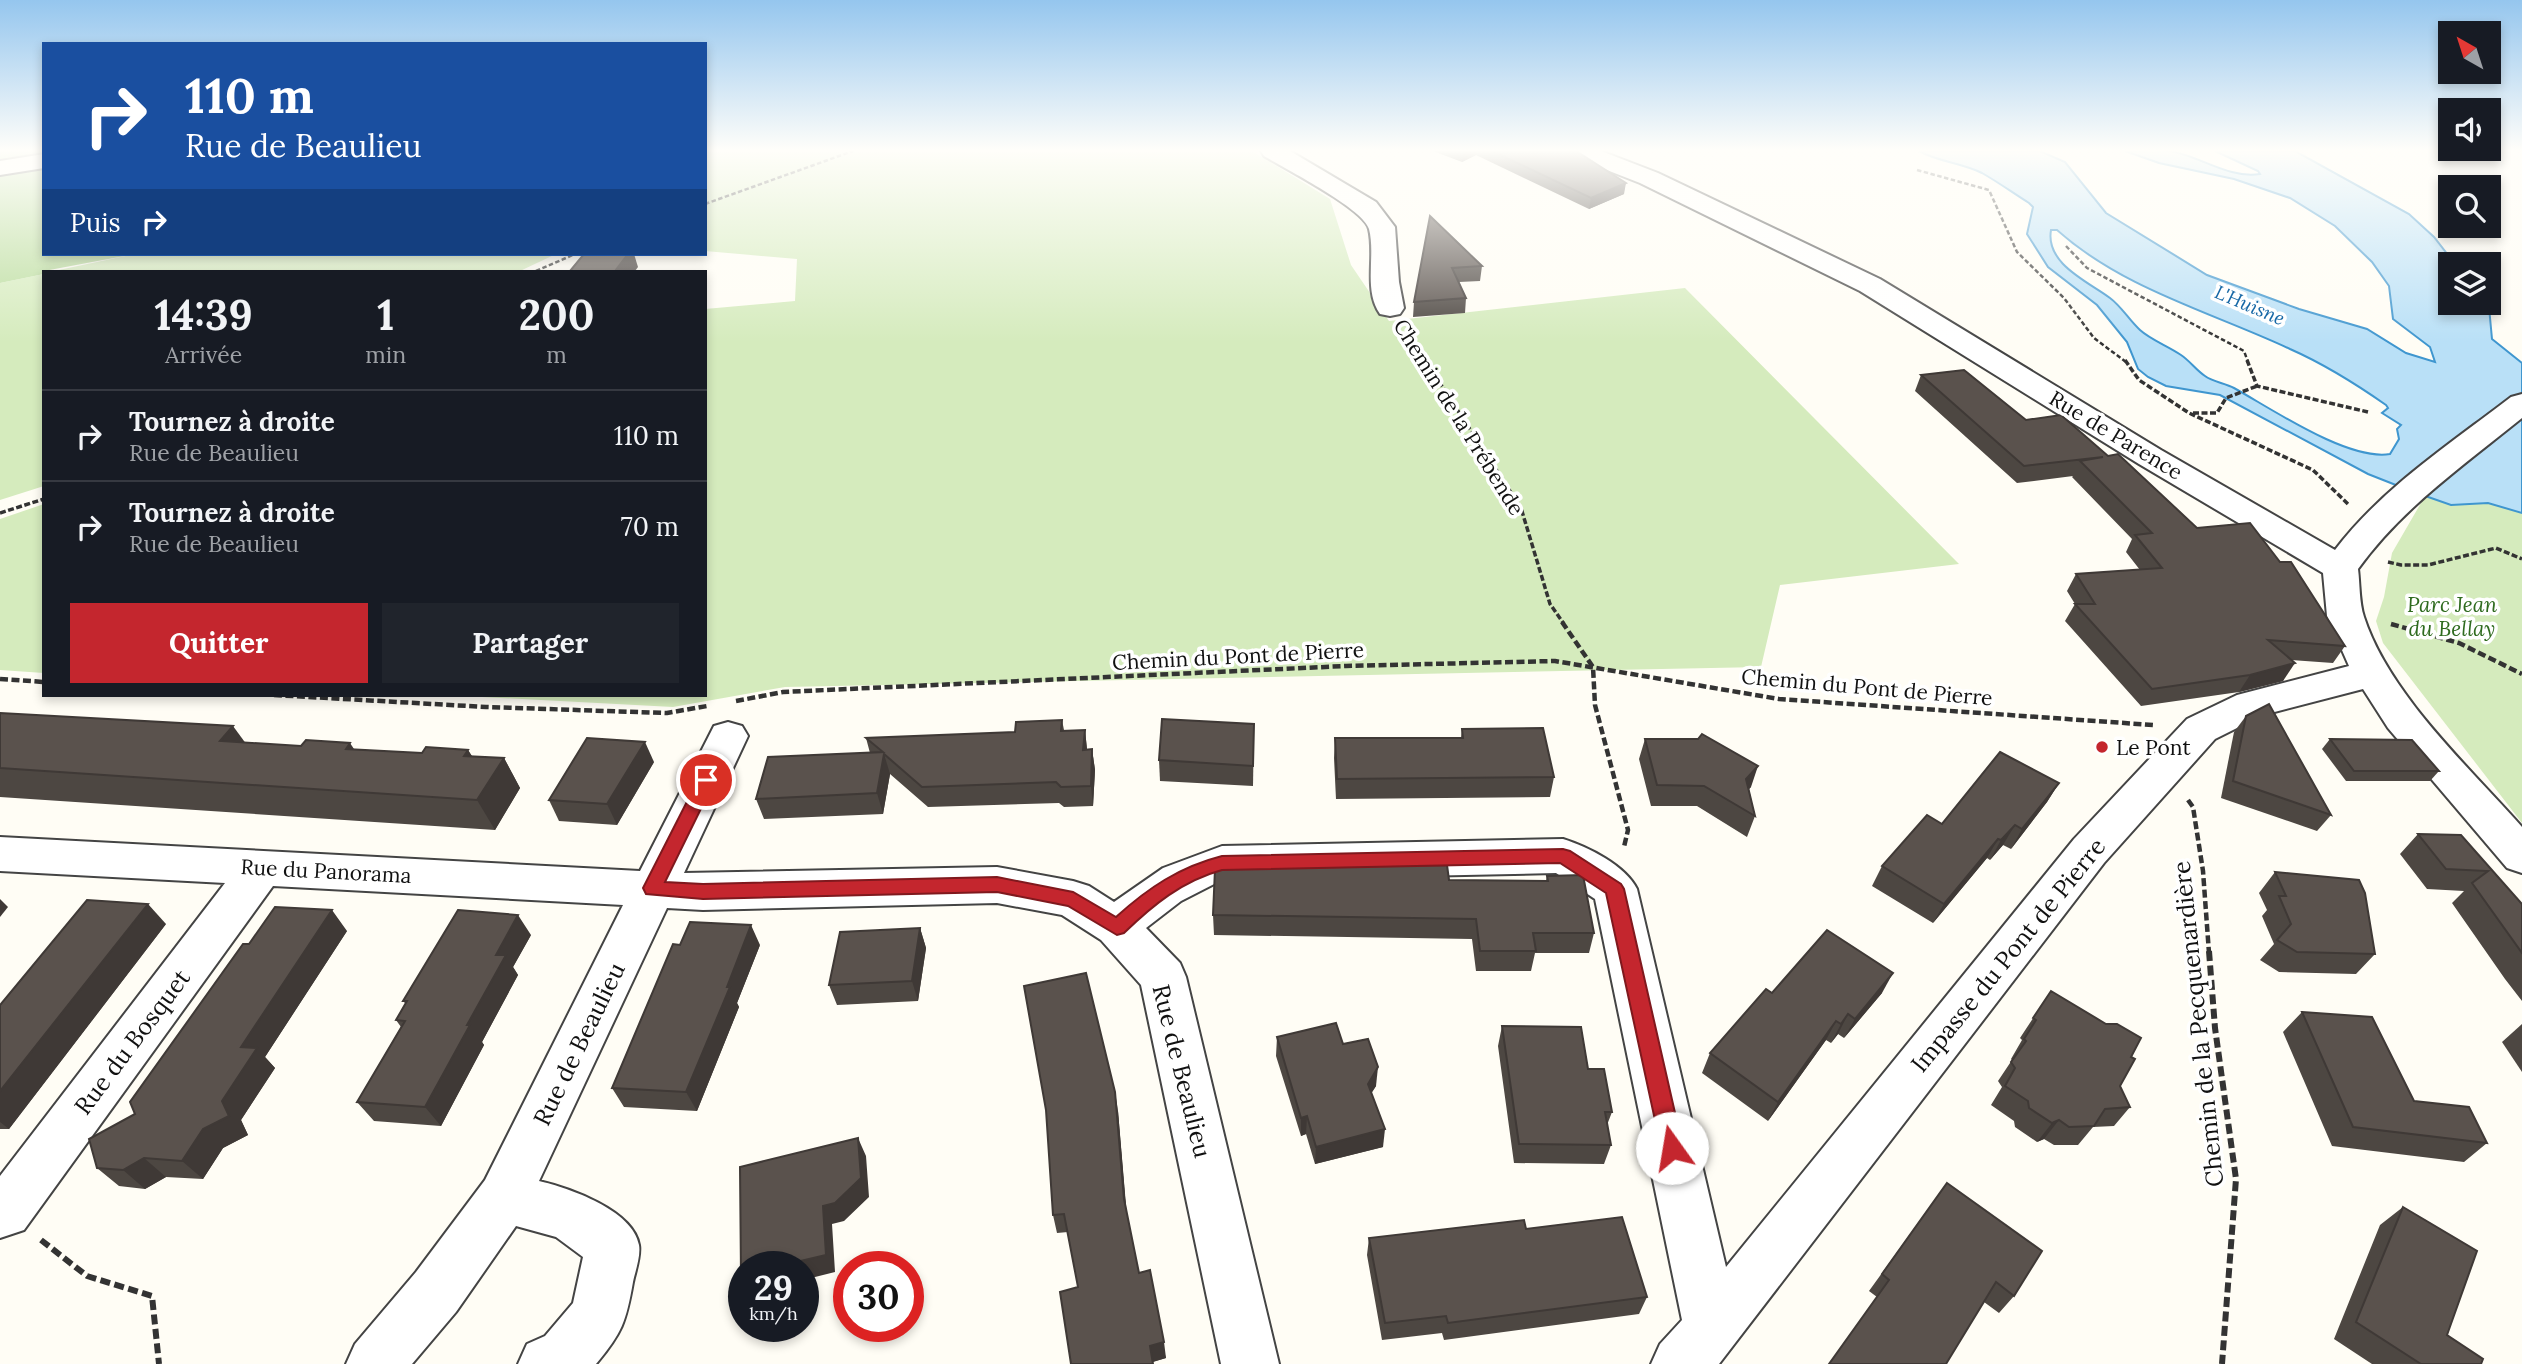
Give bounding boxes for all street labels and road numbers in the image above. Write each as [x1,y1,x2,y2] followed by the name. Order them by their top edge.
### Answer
[1388,314,1530,520] street label: Chemin de la Prébende
[2044,385,2188,485] street label: Rue de Parence
[1111,636,1365,676] street label: Chemin du Pont de Pierre
[1740,663,1994,711] street label: Chemin du Pont de Pierre
[1904,832,2112,1078] street label: Impasse du Pont de Pierre
[240,853,412,889] street label: Rue du Panorama
[2165,859,2231,1189] street label: Chemin de la Pecquenardière
[526,957,632,1131] street label: Rue de Beaulieu
[67,963,197,1121] street label: Rue du Bosquet
[1145,981,1219,1161] street label: Rue de Beaulieu

